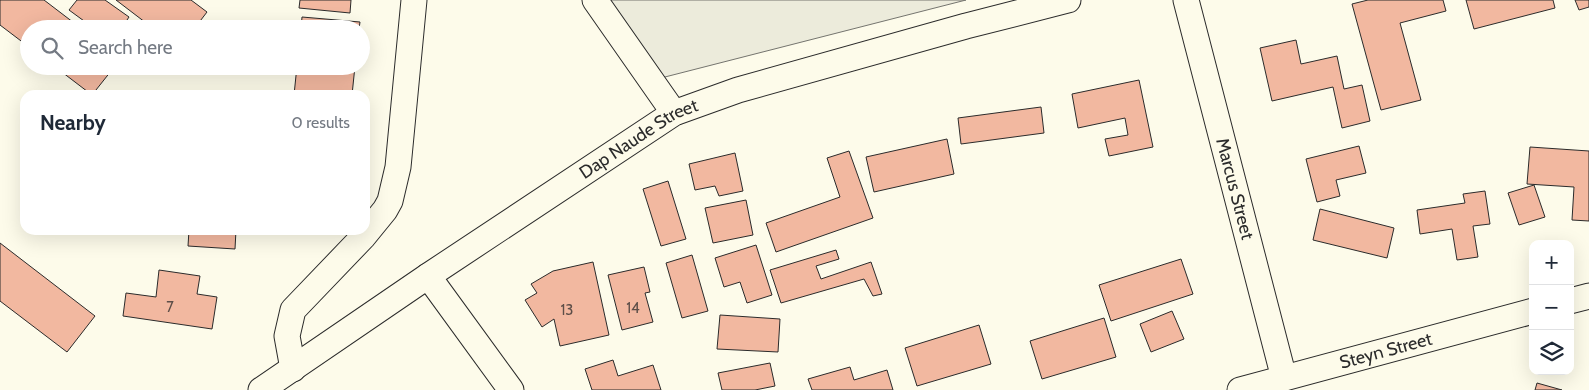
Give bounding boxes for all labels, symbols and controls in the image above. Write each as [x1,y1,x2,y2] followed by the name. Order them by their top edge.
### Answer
[20,20,370,75] search box
[38,34,66,62] icon: search
[78,36,172,59] text: Search here
[575,94,701,184] street label: Dap Naude Street
[40,110,106,135] text: Nearby
[291,113,350,132] text: 0 results
[1211,136,1259,242] street label: Marcus Street
[1529,240,1574,375] map controls
[1529,240,1574,285] button: +
[1529,285,1574,330] button: −
[166,298,174,316] house number: 7
[626,299,640,317] house number: 14
[560,301,574,319] house number: 13
[1337,328,1434,374] street label: Steyn Street
[1529,330,1574,375] button: layers

